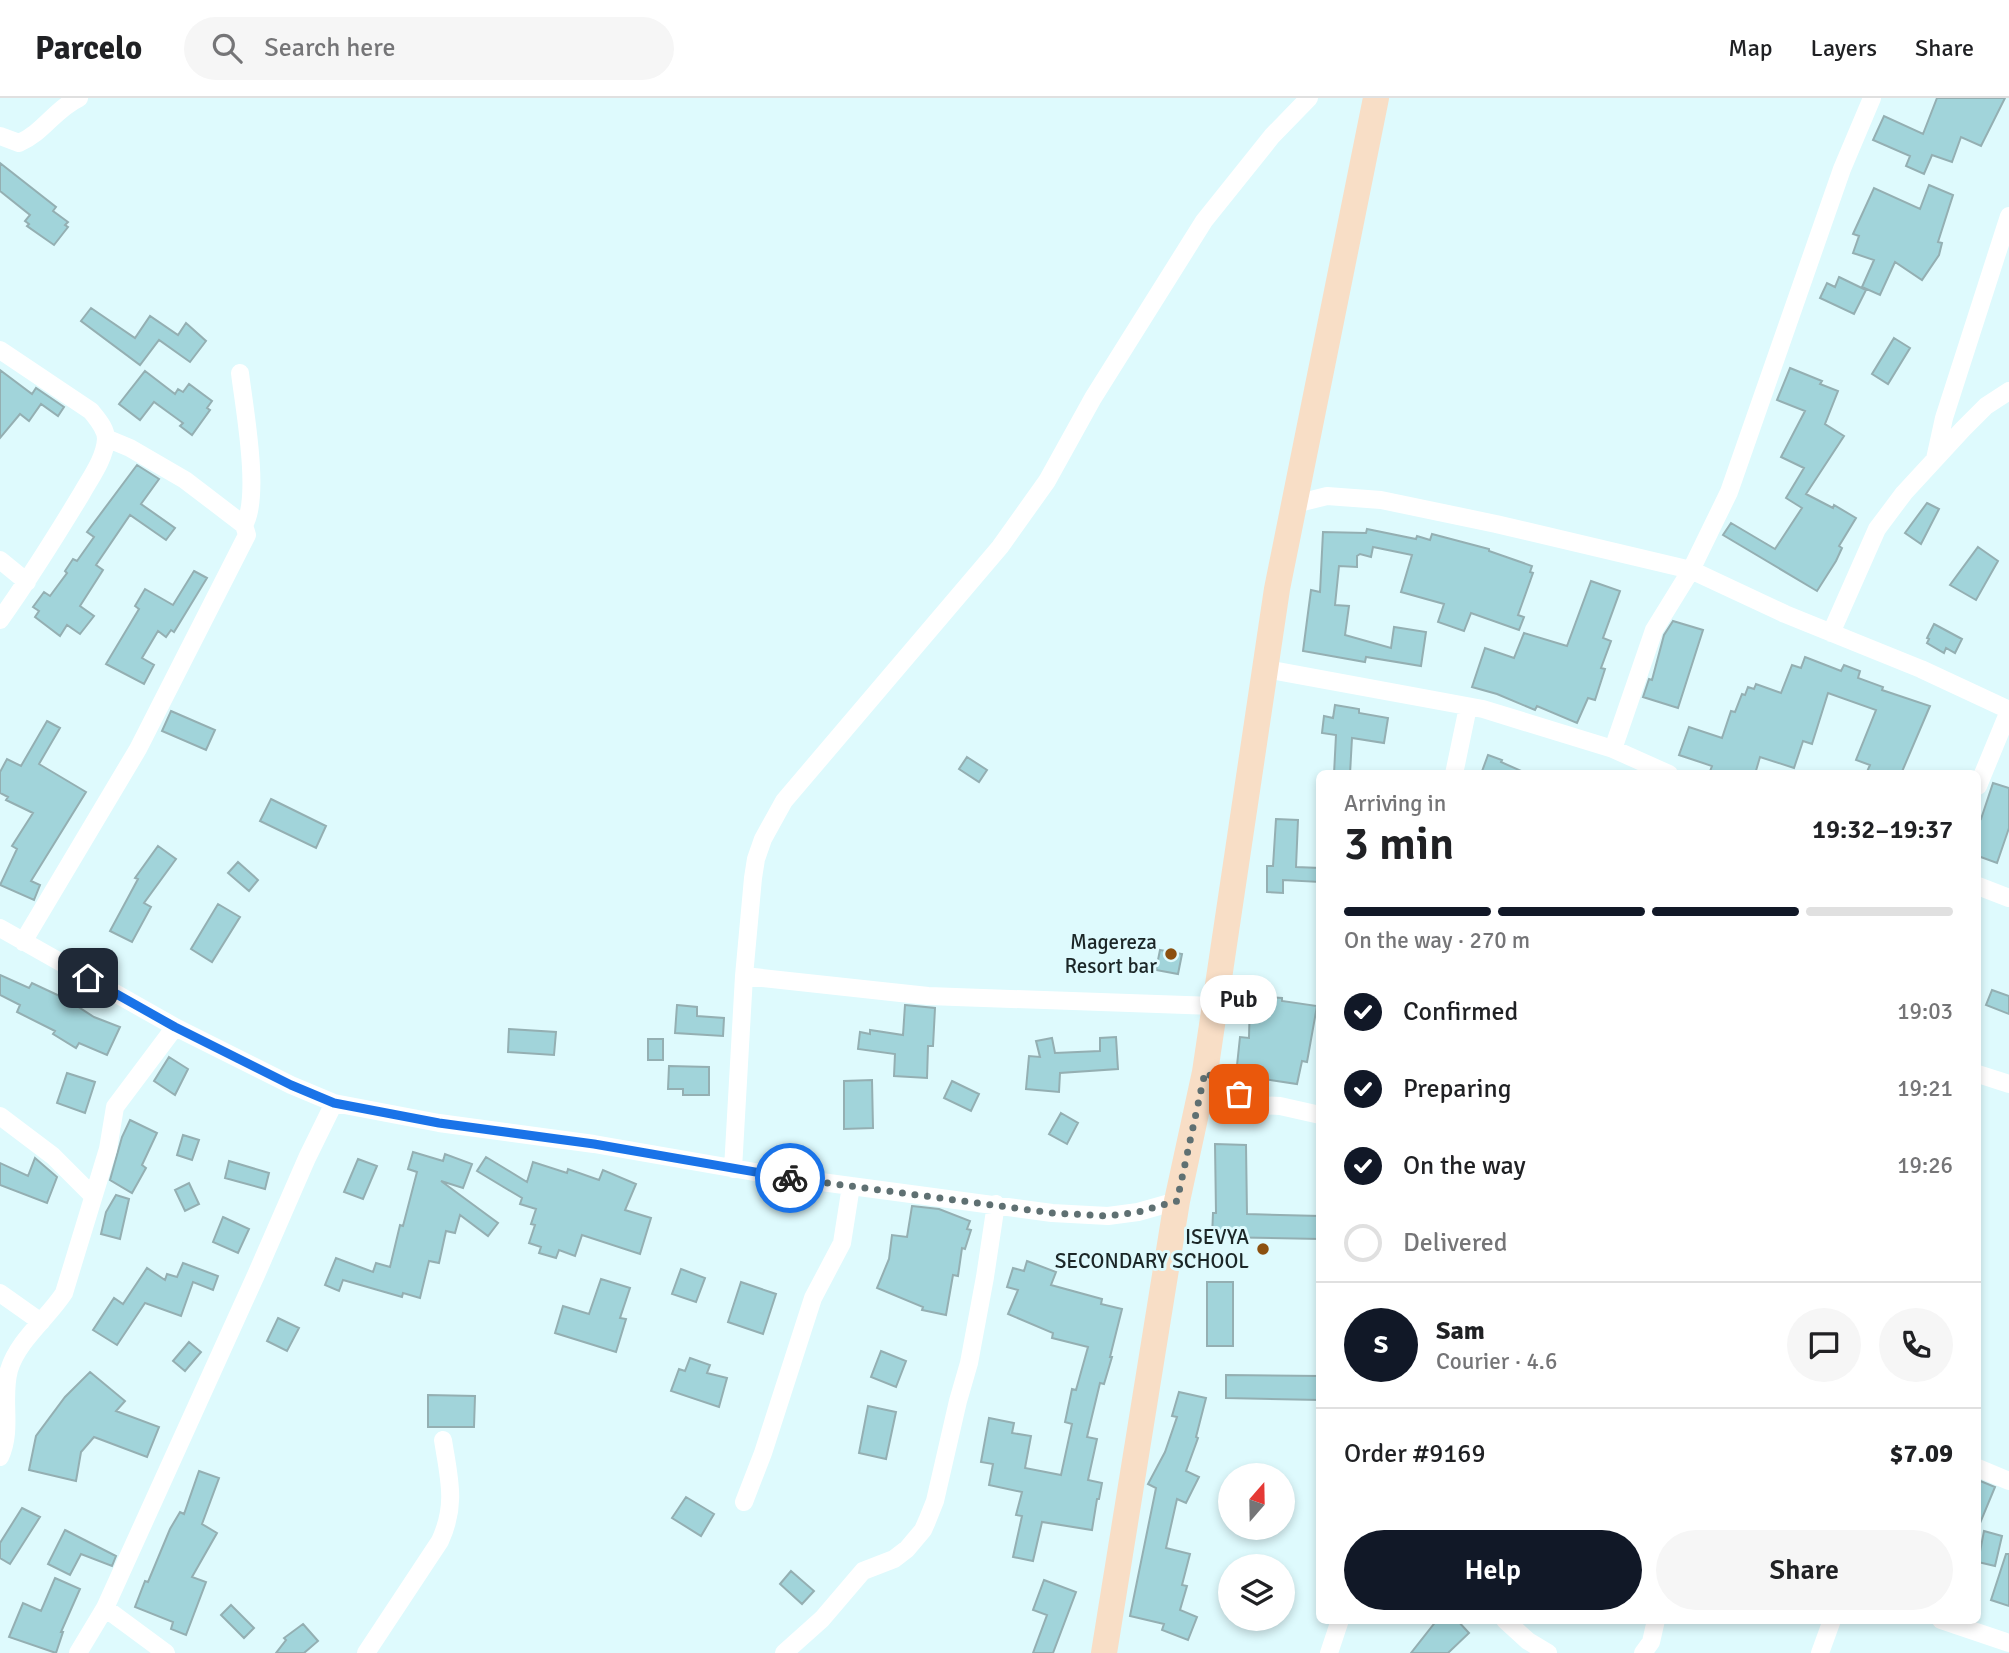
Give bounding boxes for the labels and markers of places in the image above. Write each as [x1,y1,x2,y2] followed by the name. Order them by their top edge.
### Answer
[1064,929,1157,979] place label: Magereza Resort bar
[1163,946,1179,962] marker: Magereza Resort bar
[58,948,118,1008] pin
[1200,975,1278,1024] callout: Pub
[1209,1064,1269,1124] pin
[1055,1224,1249,1274] place label: ISEVYA SECONDARY SCHOOL
[1255,1241,1271,1257] marker: ISEVYA SECONDARY SCHOOL

